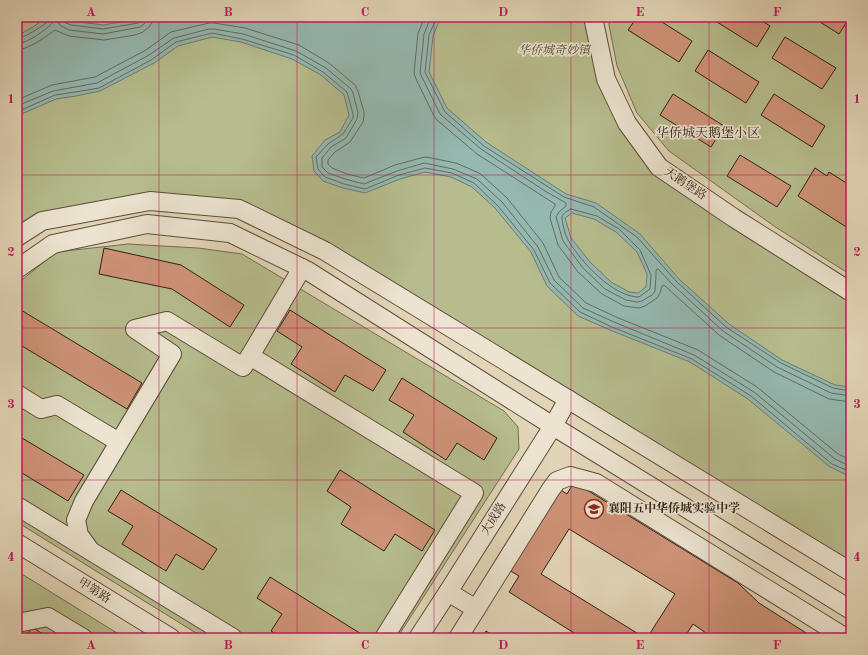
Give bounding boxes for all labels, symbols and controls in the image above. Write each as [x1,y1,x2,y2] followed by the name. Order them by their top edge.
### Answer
[86,6,96,19] text: A
[223,6,233,19] text: B
[361,6,369,19] text: C
[498,6,508,19] text: D
[636,6,645,19] text: E
[773,6,782,19] text: F
[518,43,592,57] park label: 华侨城奇妙镇
[7,93,15,106] text: 1
[853,93,861,106] text: 1
[656,126,760,140] district label: 华侨城天鹅堡小区
[662,164,709,202] street label: 天鹅堡路
[7,246,15,259] text: 2
[853,246,861,259] text: 2
[7,398,15,411] text: 3
[853,398,861,411] text: 3
[583,498,605,520] school or university icon: 襄阳五中华侨城实验中学
[478,499,509,537] street label: 大成路
[608,501,740,515] place label: 襄阳五中华侨城实验中学
[7,551,15,564] text: 4
[853,551,861,564] text: 4
[76,575,114,606] street label: 甲第路
[86,639,96,652] text: A
[223,639,233,652] text: B
[361,639,369,652] text: C
[498,639,508,652] text: D
[636,639,645,652] text: E
[773,639,782,652] text: F

